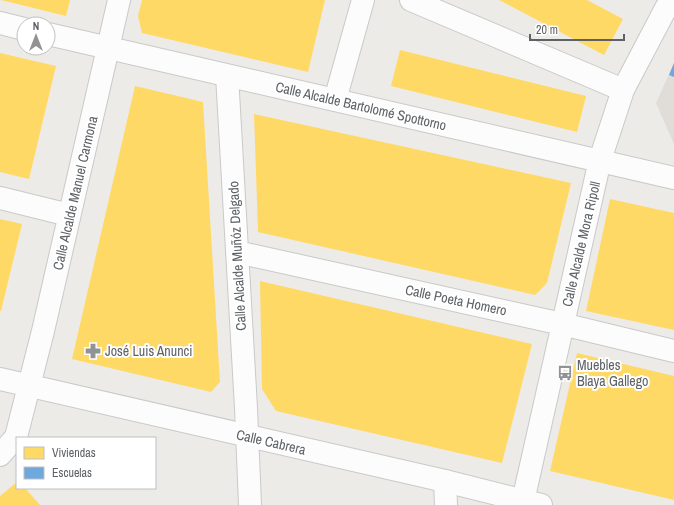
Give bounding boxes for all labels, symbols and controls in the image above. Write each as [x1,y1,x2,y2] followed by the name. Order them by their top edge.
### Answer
[16,16,56,56] north arrow
[530,16,624,42] scale bar
[33,19,39,33] text: N
[536,22,558,38] text: 20 m
[274,78,448,134] street label: Calle Alcalde Bartolomé Spottorno
[49,114,102,272] street label: Calle Alcalde Manuel Carmona
[558,179,604,309] street label: Calle Alcalde Mora Ripoll
[224,181,250,331] street label: Calle Alcalde Muñóz Delgado
[404,280,508,320] street label: Calle Poeta Homero
[84,342,102,360] pharmacy icon: José Luis Anunci
[105,342,192,360] place label: José Luis Anunci
[577,356,648,390] place label: Muebles Blaya Gallego
[556,364,574,382] bus stop icon: Muebles Blaya Gallego
[234,425,308,459] street label: Calle Cabrera
[16,437,156,489] legend
[52,445,96,461] text: Viviendas
[52,465,92,481] text: Escuelas

